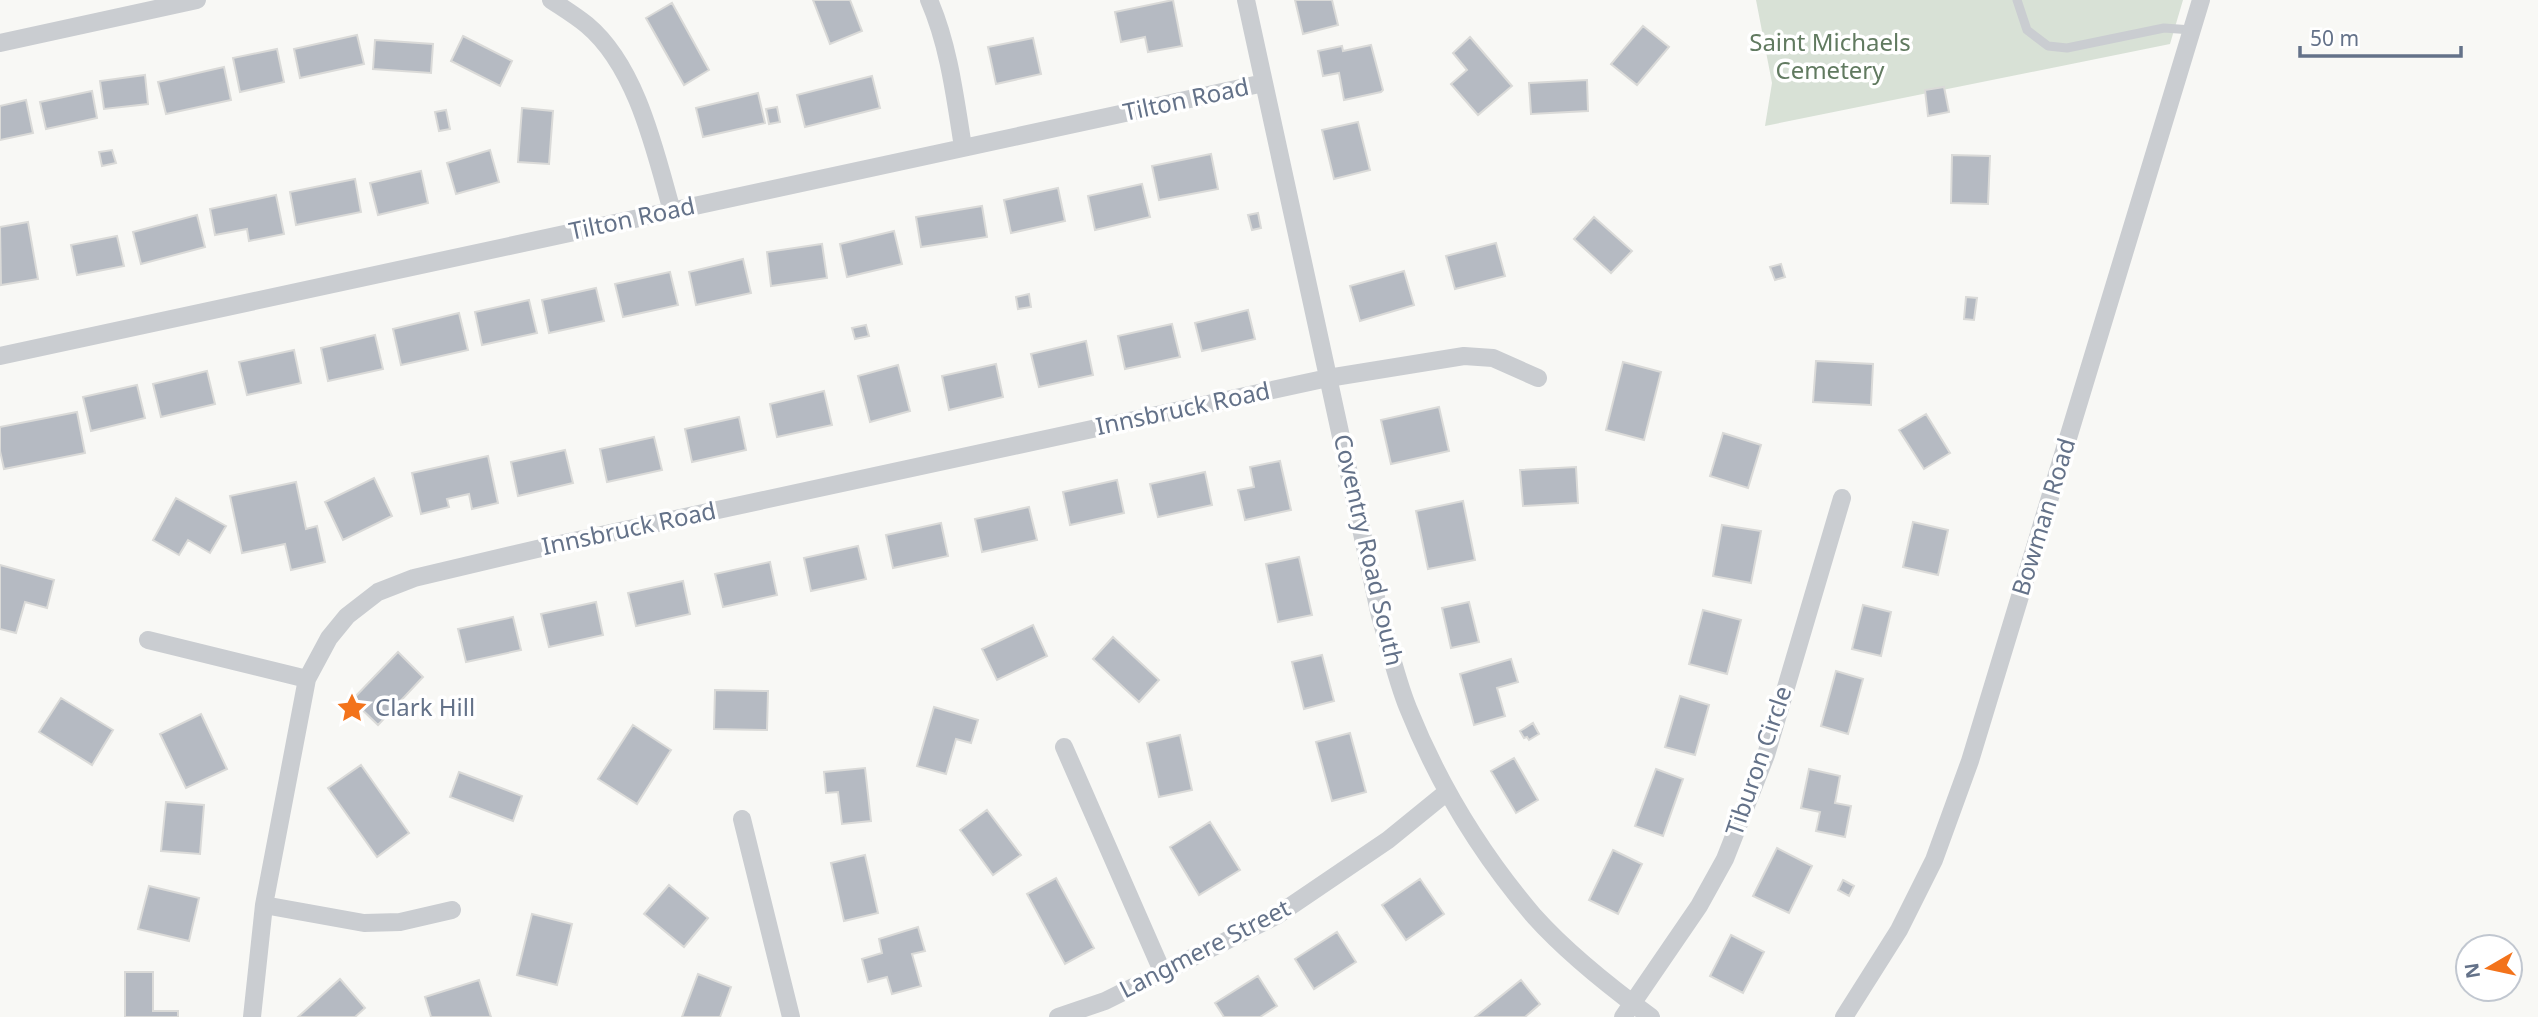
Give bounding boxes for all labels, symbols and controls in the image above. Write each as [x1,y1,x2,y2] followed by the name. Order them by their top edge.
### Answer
[2300,14,2461,58] scale bar
[2310,24,2359,52] text: 50 m
[1749,25,1911,86] park label: Saint Michaels Cemetery
[1120,69,1252,128] street label: Tilton Road
[566,188,698,247] street label: Tilton Road
[1093,373,1273,442] street label: Innsbruck Road
[1327,431,1412,669] street label: Coventry Road South
[2003,434,2082,599] street label: Bowman Road
[539,493,719,562] street label: Innsbruck Road
[1717,681,1799,840] street label: Tiburon Circle
[375,690,475,723] place label: Clark Hill
[335,691,369,725] place icon: Clark Hill
[1113,890,1296,1005] street label: Langmere Street
[2454,933,2524,1003] north arrow
[2458,961,2486,980] text: N

